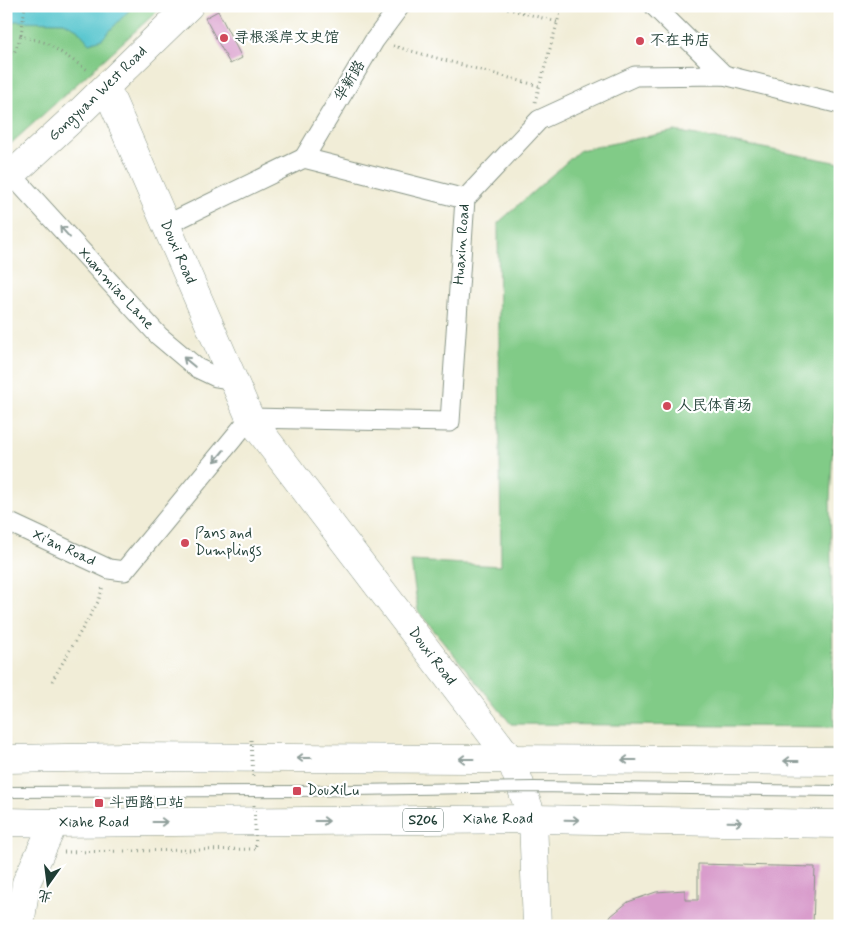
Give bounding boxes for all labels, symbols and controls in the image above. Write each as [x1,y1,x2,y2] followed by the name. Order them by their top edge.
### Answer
[234,28,339,48] place label: 寻根溪岸文史馆
[650,31,710,51] place label: 不在书店
[218,32,230,44] marker: 寻根溪岸文史馆
[634,35,646,47] marker: 不在书店
[44,42,152,146] street label: Gongyuan West Road
[330,57,370,105] street label: 华新路
[449,203,475,285] street label: Huaxin Road
[155,217,201,287] street label: Douxi Road
[59,226,71,239] one-way arrow
[73,244,158,334] street label: Xuanmiao Lane
[183,356,196,368] one-way arrow
[677,396,752,416] place label: 人民体育场
[661,400,673,412] marker: 人民体育场
[214,449,225,462] one-way arrow
[195,524,262,562] place label: Pans and Dumplings
[29,525,99,571] street label: Xi'an Road
[179,537,191,549] marker: Pans and Dumplings
[403,623,461,690] street label: Douxi Road
[296,753,312,763] one-way arrow
[458,754,474,764] one-way arrow
[621,755,637,765] one-way arrow
[783,756,800,766] one-way arrow
[307,781,359,801] place label: DouXiLu
[291,785,303,797] marker: DouXiLu
[109,793,184,813] place label: 斗西路口站
[93,797,105,809] marker: 斗西路口站
[403,808,443,832] road number: S206
[463,809,533,830] street label: Xiahe Road
[59,812,129,833] street label: Xiahe Road
[564,815,580,825] one-way arrow
[314,816,330,826] one-way arrow
[726,817,743,827] one-way arrow
[152,818,168,827] one-way arrow
[22,860,72,910] north arrow
[36,885,54,906] text: 北

